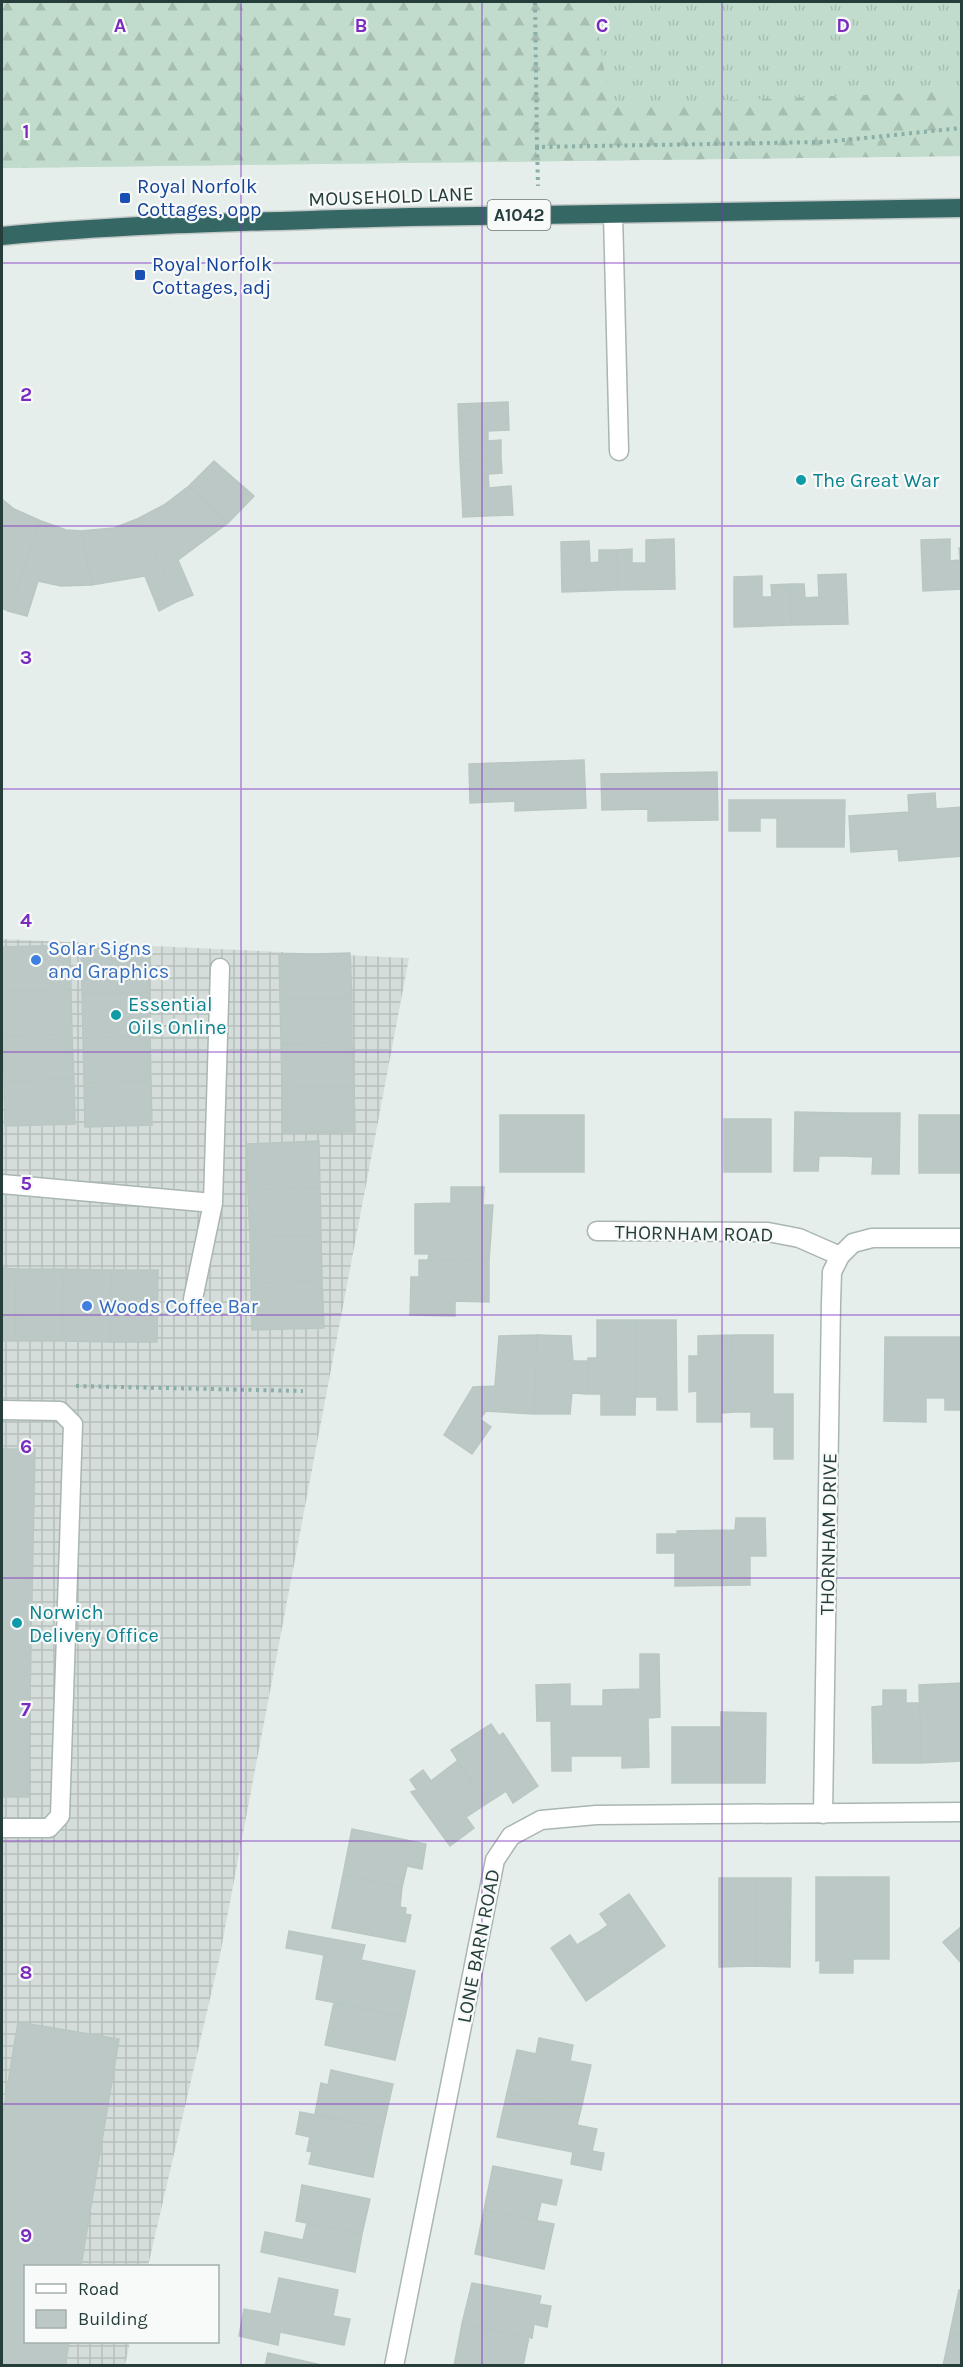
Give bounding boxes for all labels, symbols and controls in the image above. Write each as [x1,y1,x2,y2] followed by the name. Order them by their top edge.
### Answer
[114,14,127,37] text: A
[355,14,367,37] text: B
[596,14,608,37] text: C
[836,14,850,37] text: D
[22,120,30,143] text: 1
[137,175,262,221] place label: Royal Norfolk Cottages, opp
[308,182,474,211] street label: MOUSEHOLD LANE
[118,191,132,205] marker: Royal Norfolk Cottages, opp
[488,200,550,230] road number: A1042
[152,253,272,299] place label: Royal Norfolk Cottages, adj
[133,268,147,282] marker: Royal Norfolk Cottages, adj
[20,383,32,406] text: 2
[813,469,940,492] place label: The Great War
[794,473,808,487] marker: The Great War
[20,646,32,669] text: 3
[20,909,32,932] text: 4
[48,937,169,983] place label: Solar Signs and Graphics
[29,953,43,967] marker: Solar Signs and Graphics
[128,993,227,1039] place label: Essential Oils Online
[109,1008,123,1022] marker: Essential Oils Online
[20,1172,32,1195] text: 5
[614,1221,773,1246] street label: THORNHAM ROAD
[99,1295,259,1318] place label: Woods Coffee Bar
[80,1299,94,1313] marker: Woods Coffee Bar
[20,1435,32,1458] text: 6
[816,1453,841,1615] street label: THORNHAM DRIVE
[29,1601,159,1647] place label: Norwich Delivery Office
[10,1616,24,1630] marker: Norwich Delivery Office
[21,1698,31,1721] text: 7
[452,1867,505,2025] street label: LONE BARN ROAD
[20,1961,32,1984] text: 8
[20,2224,32,2247] text: 9
[24,2265,219,2343] legend
[78,2278,119,2300] text: Road
[78,2308,148,2330] text: Building

